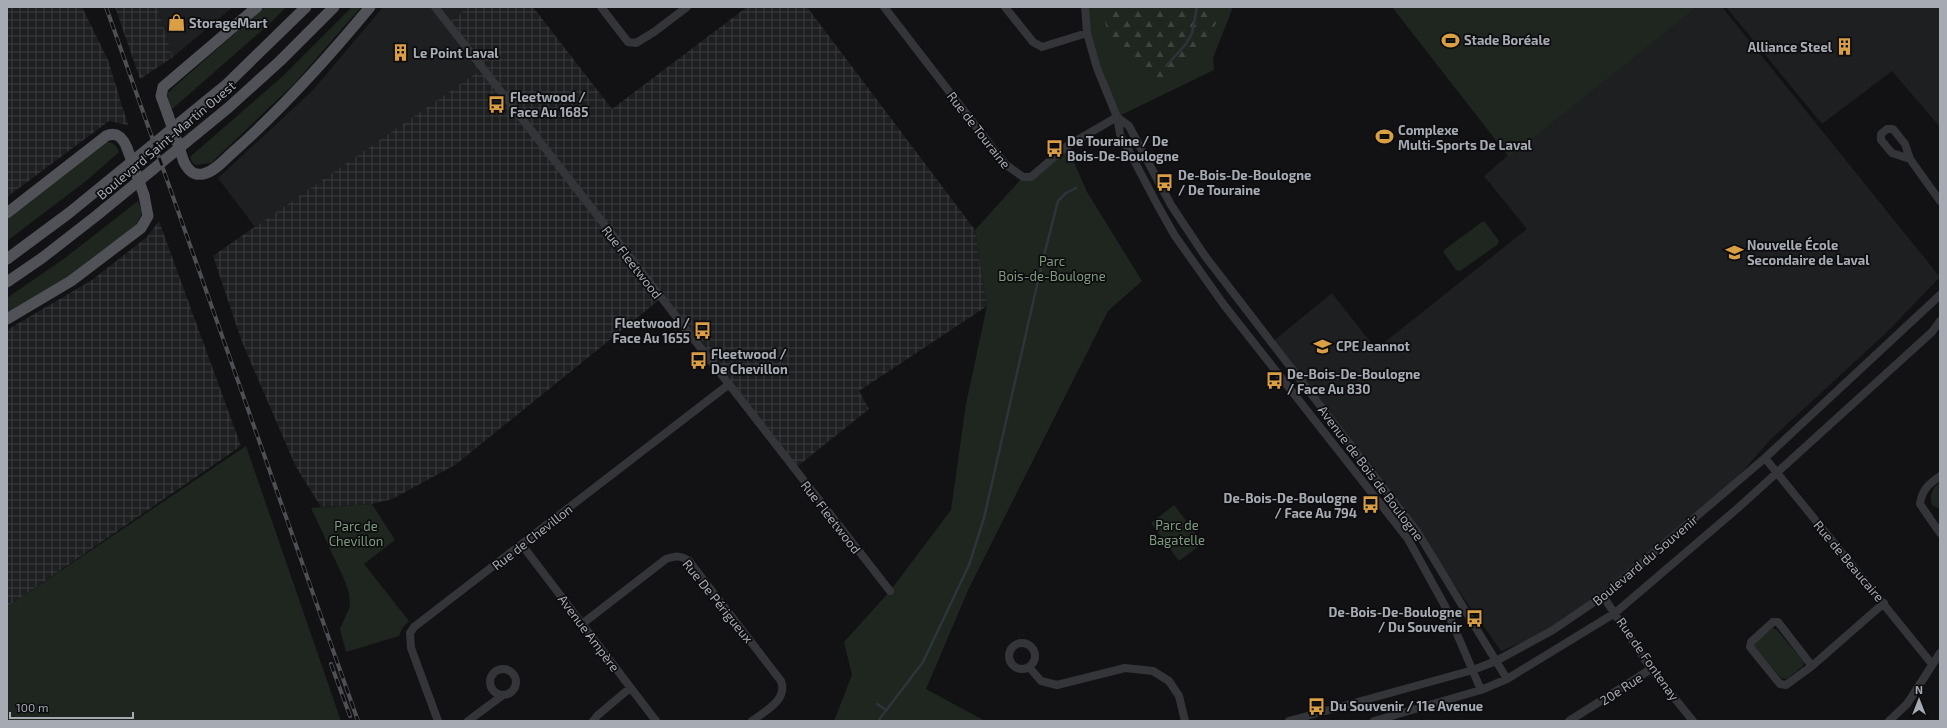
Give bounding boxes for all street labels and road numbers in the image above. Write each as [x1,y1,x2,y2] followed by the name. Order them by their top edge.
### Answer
[93,77,239,203] street label: Boulevard Saint-Martin Ouest
[944,88,1014,172] street label: Rue de Touraine
[599,222,665,302] street label: Rue Fleetwood
[1315,402,1427,544] street label: Avenue de Bois de Boulogne
[798,477,864,557] street label: Rue Fleetwood
[489,501,575,573] street label: Rue de Chevillon
[1589,511,1701,609] street label: Boulevard du Souvenir
[1810,517,1888,605] street label: Rue de Beaucaire
[679,556,757,646] street label: Rue De Périgueux
[555,591,623,675] street label: Avenue Ampère
[1613,614,1683,704] street label: Rue de Fontenay
[1597,669,1645,709] street label: 20e Rue

